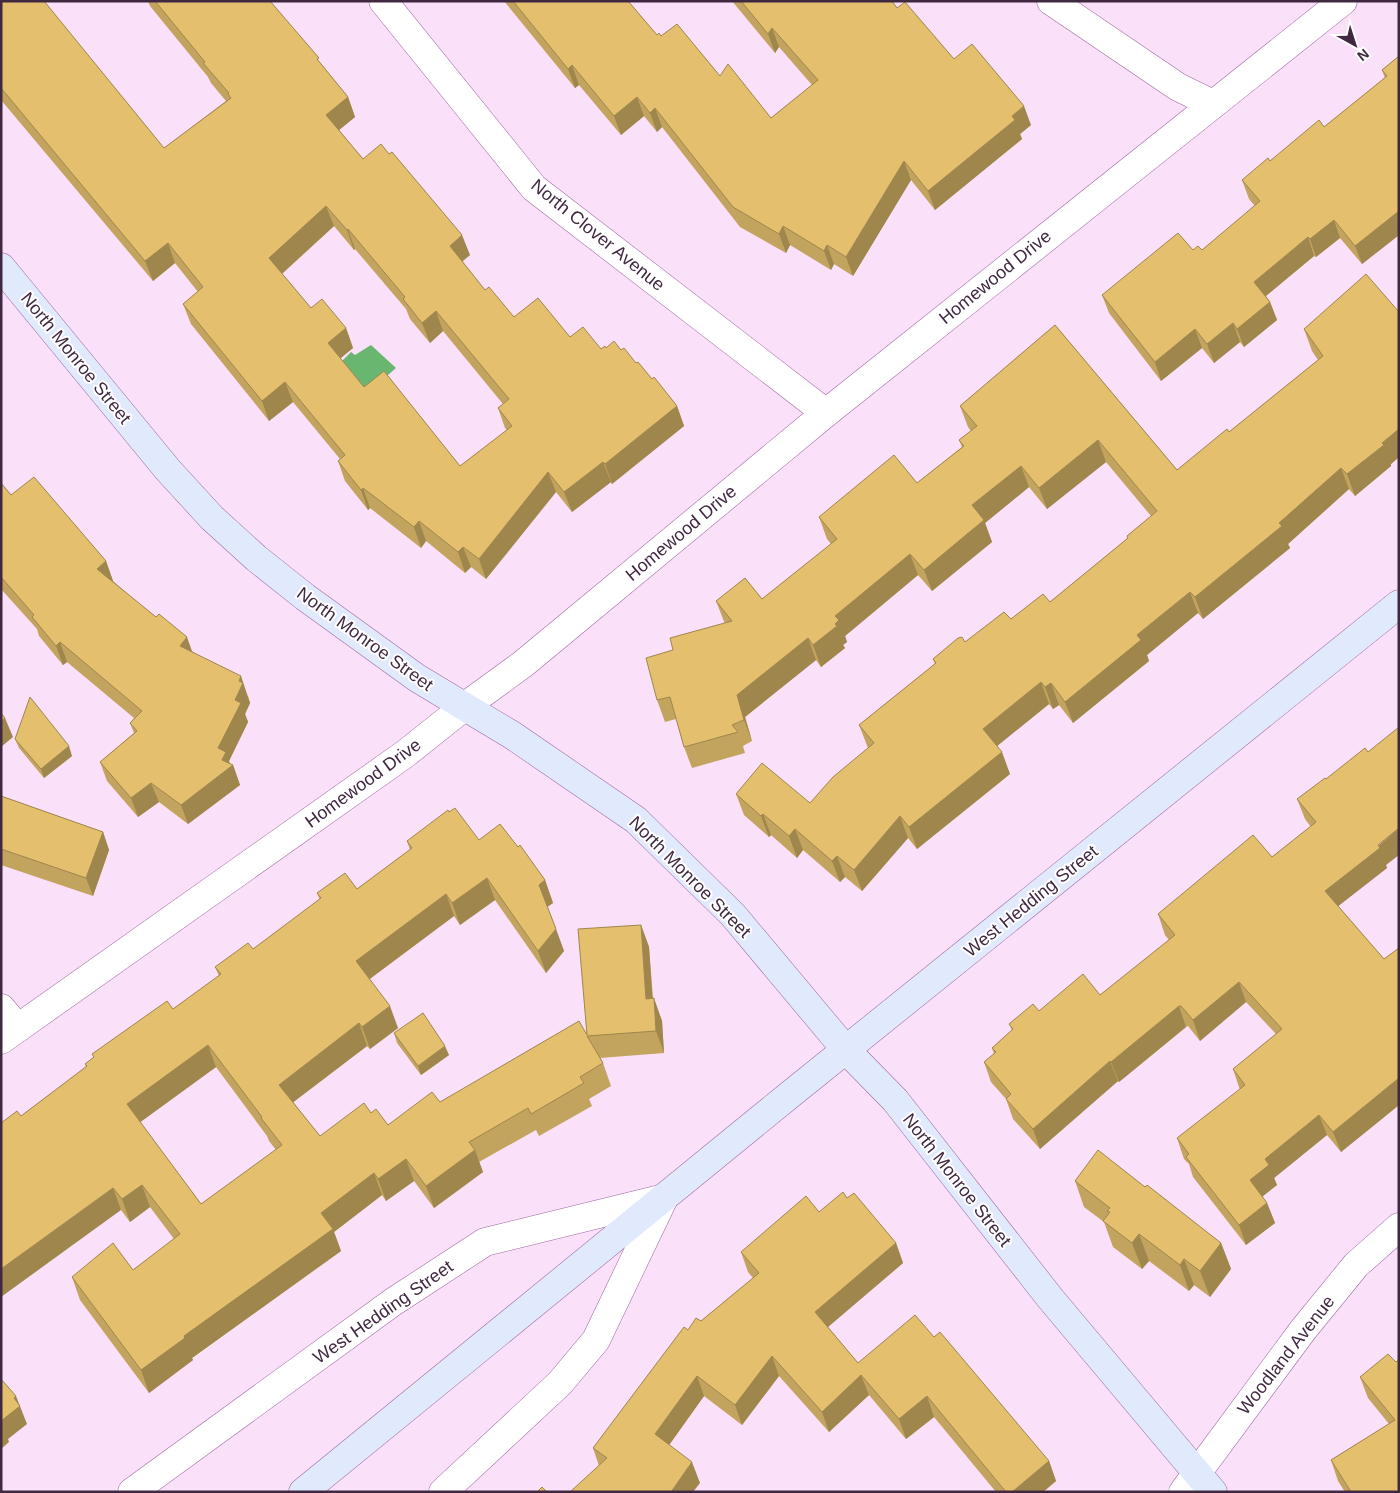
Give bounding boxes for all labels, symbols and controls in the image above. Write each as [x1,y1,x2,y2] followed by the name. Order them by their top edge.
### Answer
[1330,20,1380,70] north arrow
[1354,46,1372,65] text: N
[527,175,669,295] street label: North Clover Avenue
[935,226,1055,328] street label: Homewood Drive
[17,288,135,428] street label: North Monroe Street
[622,481,740,585] street label: Homewood Drive
[293,583,437,695] street label: North Monroe Street
[301,734,425,832] street label: Homewood Drive
[625,812,755,942] street label: North Monroe Street
[960,841,1102,961] street label: West Hedding Street
[899,1110,1015,1250] street label: North Monroe Street
[309,1256,457,1368] street label: West Hedding Street
[1233,1292,1339,1418] street label: Woodland Avenue

